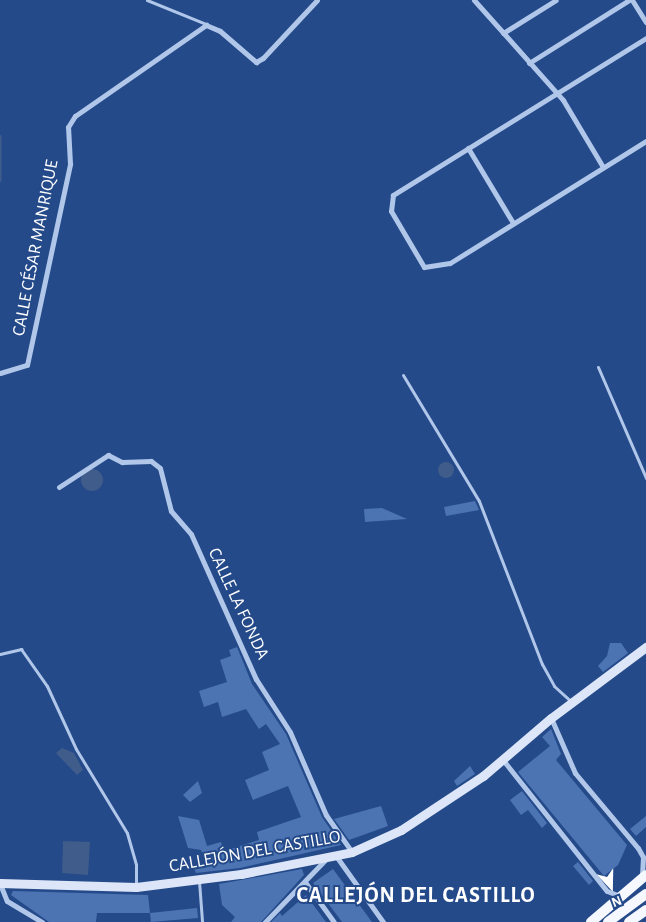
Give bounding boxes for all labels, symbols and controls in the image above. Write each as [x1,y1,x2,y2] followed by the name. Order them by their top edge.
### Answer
[8,158,64,338] street label: CALLE CÉSAR MANRIQUE
[203,545,273,663] street label: CALLE LA FONDA
[168,826,342,878] street label: CALLEJÓN DEL CASTILLO
[586,862,636,912] north arrow
[294,883,538,909] district label: CALLEJÓN DEL CASTILLO
[609,893,623,909] text: N

